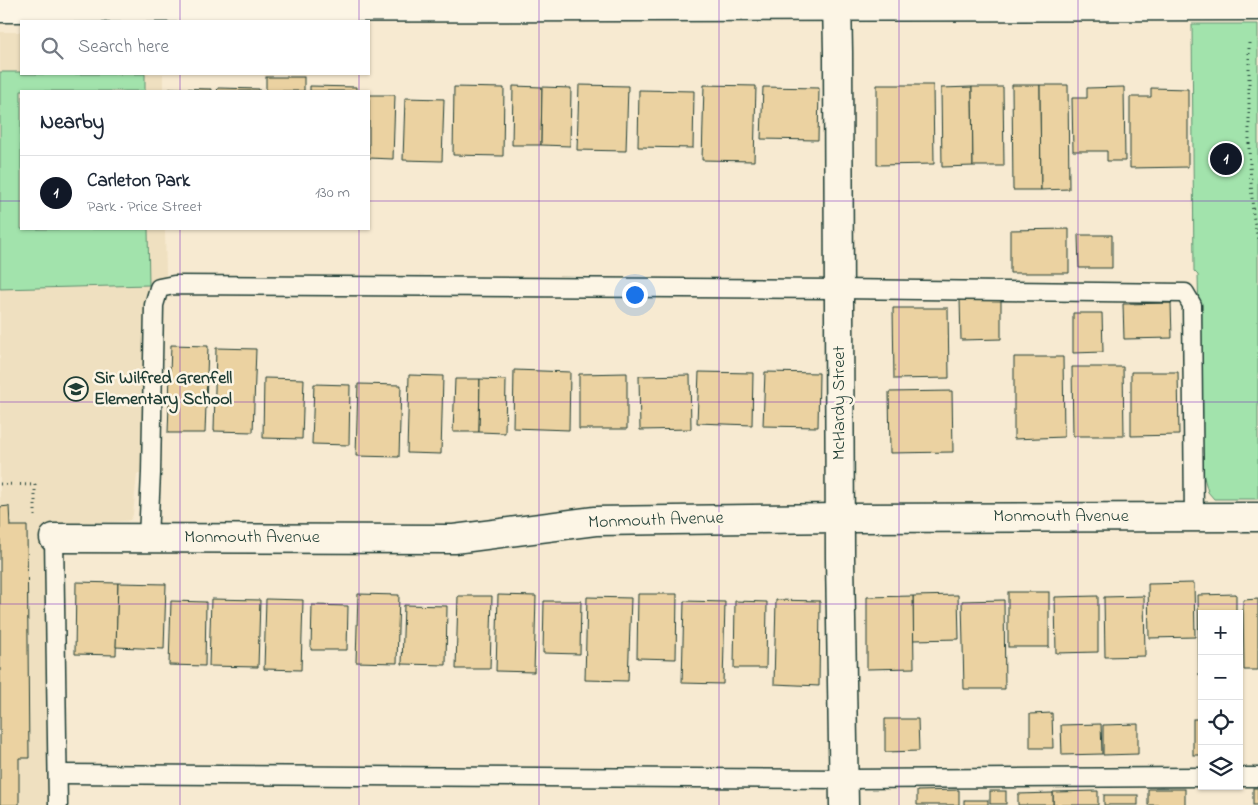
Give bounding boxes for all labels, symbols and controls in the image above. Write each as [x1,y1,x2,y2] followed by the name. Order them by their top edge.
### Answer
[20,20,370,75] search box
[38,34,66,62] icon: search
[78,34,169,61] text: Search here
[40,108,104,138] text: Nearby
[1210,140,1242,178] pin: 1
[87,168,190,195] text: Carleton Park
[53,181,59,205] text: 1
[315,181,350,205] text: 130 m
[87,195,202,219] text: Park · Price Street
[622,282,648,308] your location
[827,346,853,460] street label: McHardy Street
[94,366,232,414] place label: Sir Wilfred Grenfell Elementary School
[63,376,89,402] school or university icon: Sir Wilfred Grenfell Elementary School
[993,504,1130,530] street label: Monmouth Avenue
[588,506,725,536] street label: Monmouth Avenue
[184,525,321,551] street label: Monmouth Avenue
[1198,610,1243,790] map controls
[1198,610,1243,655] button: +
[1198,655,1243,700] button: −
[1198,700,1243,745] button: locate
[1198,745,1243,790] button: layers

